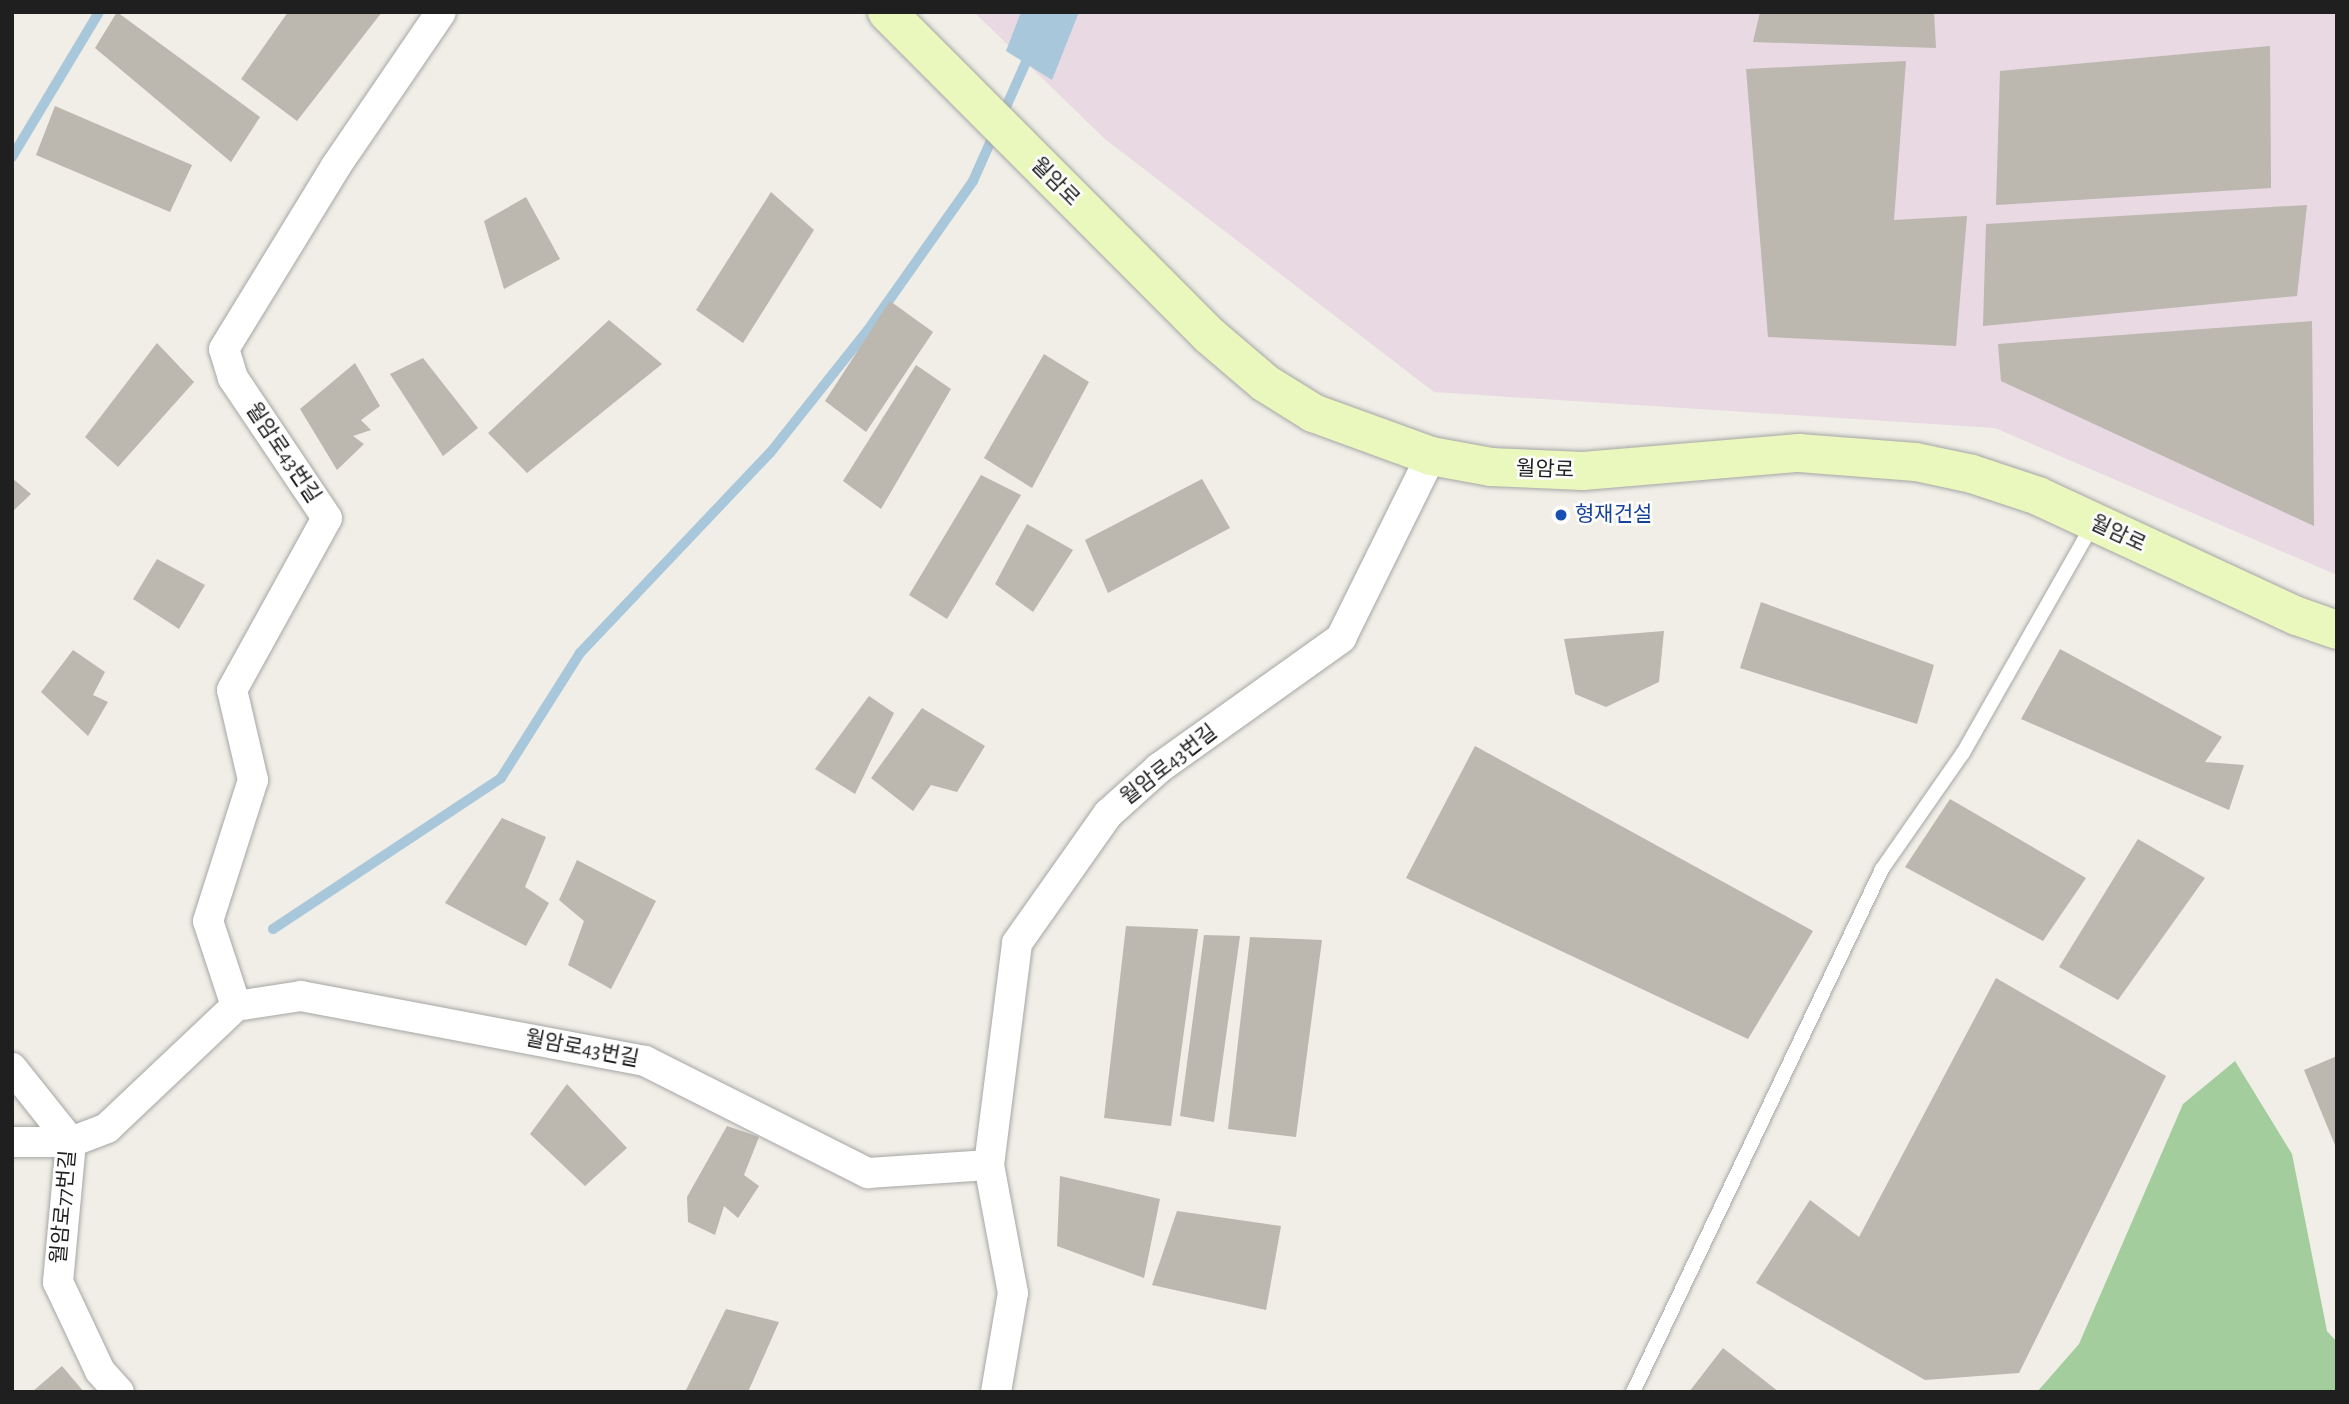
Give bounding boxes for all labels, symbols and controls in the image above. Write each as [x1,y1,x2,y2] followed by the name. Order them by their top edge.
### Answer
[1026,153,1084,211] street label: 월암로
[240,398,326,508] street label: 월암로43번길
[1516,456,1574,484] street label: 월암로
[1575,502,1652,528] place label: 형재건설
[1553,507,1569,523] marker: 형재건설
[2086,510,2150,558] street label: 월암로
[1116,720,1222,810] street label: 월암로43번길
[523,1026,641,1072] street label: 월암로43번길
[46,1149,82,1265] street label: 월암로77번길

